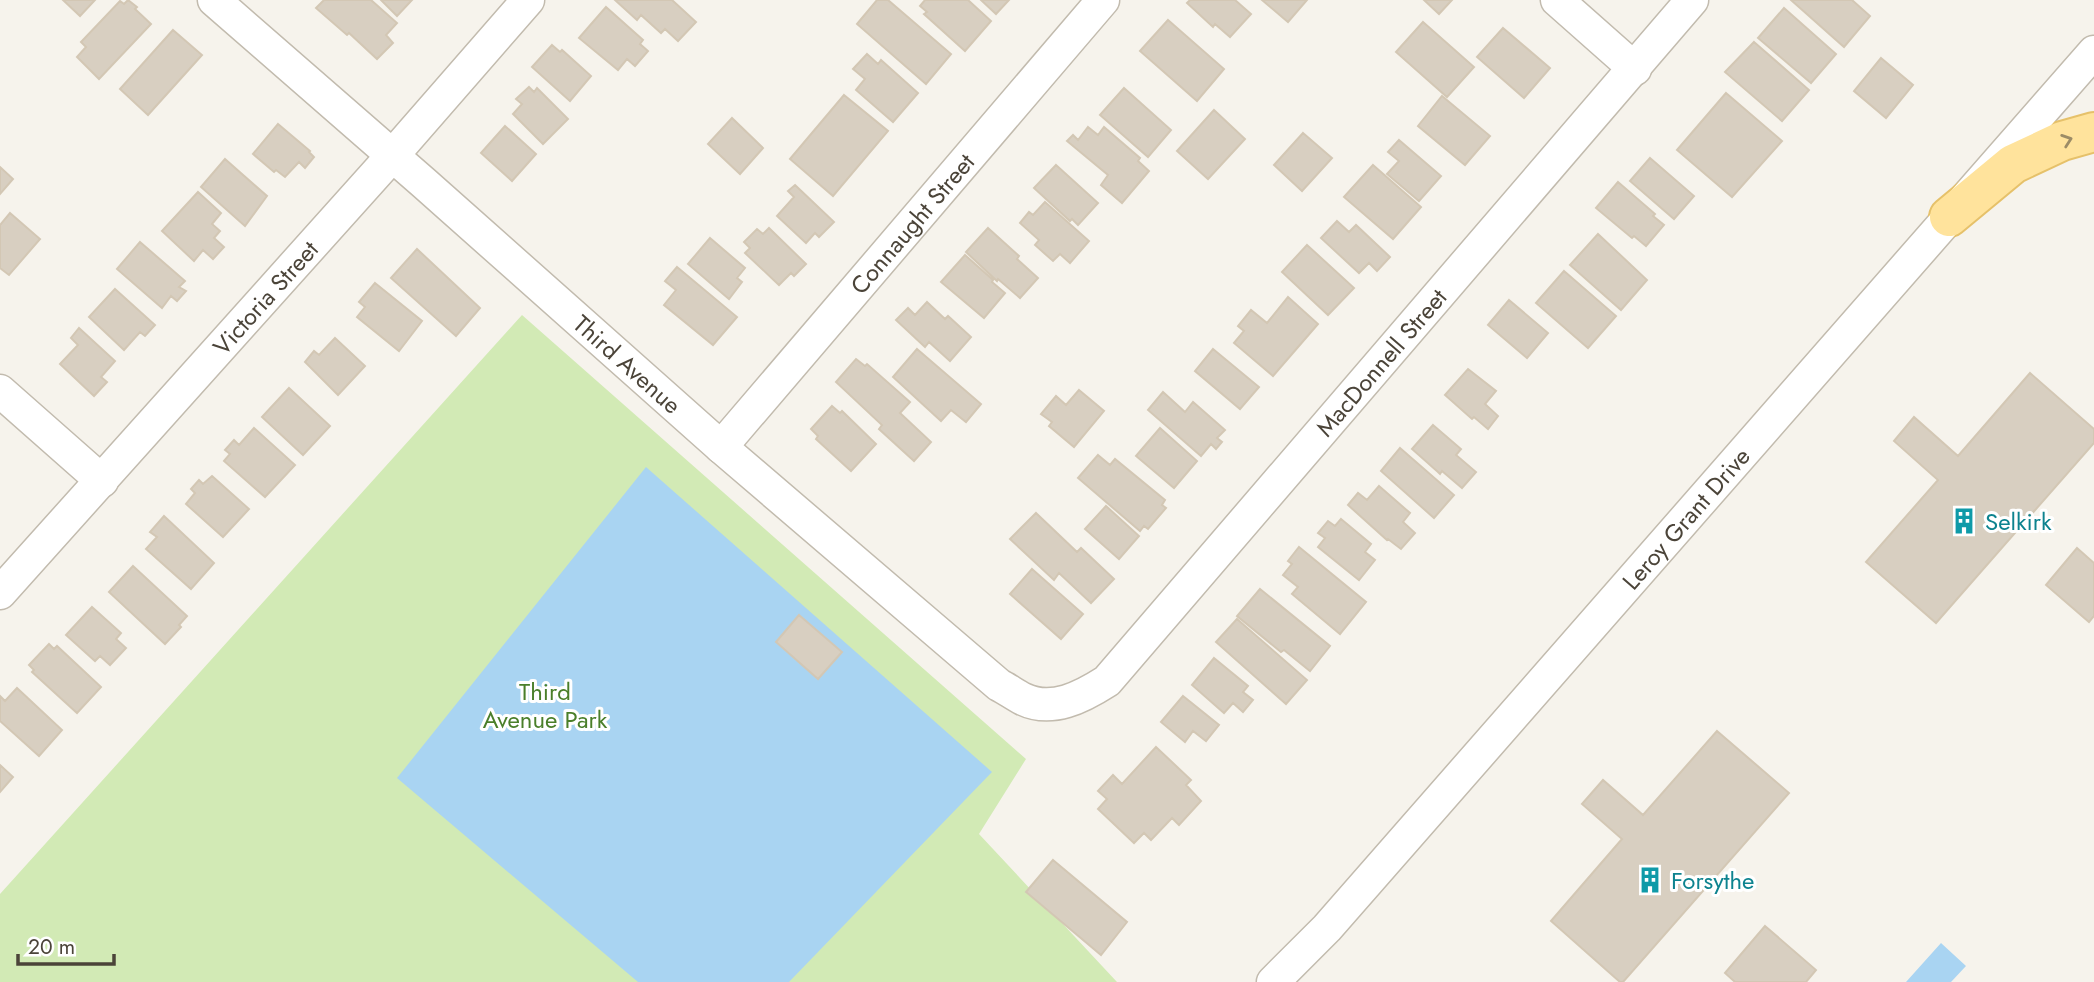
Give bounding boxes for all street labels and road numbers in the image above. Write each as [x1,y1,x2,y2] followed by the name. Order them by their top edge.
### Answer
[842,145,982,302] street label: Connaught Street
[204,232,326,362] street label: Victoria Street
[1307,280,1455,444] street label: MacDonnell Street
[566,306,689,422] street label: Third Avenue
[1614,439,1758,597] street label: Leroy Grant Drive

